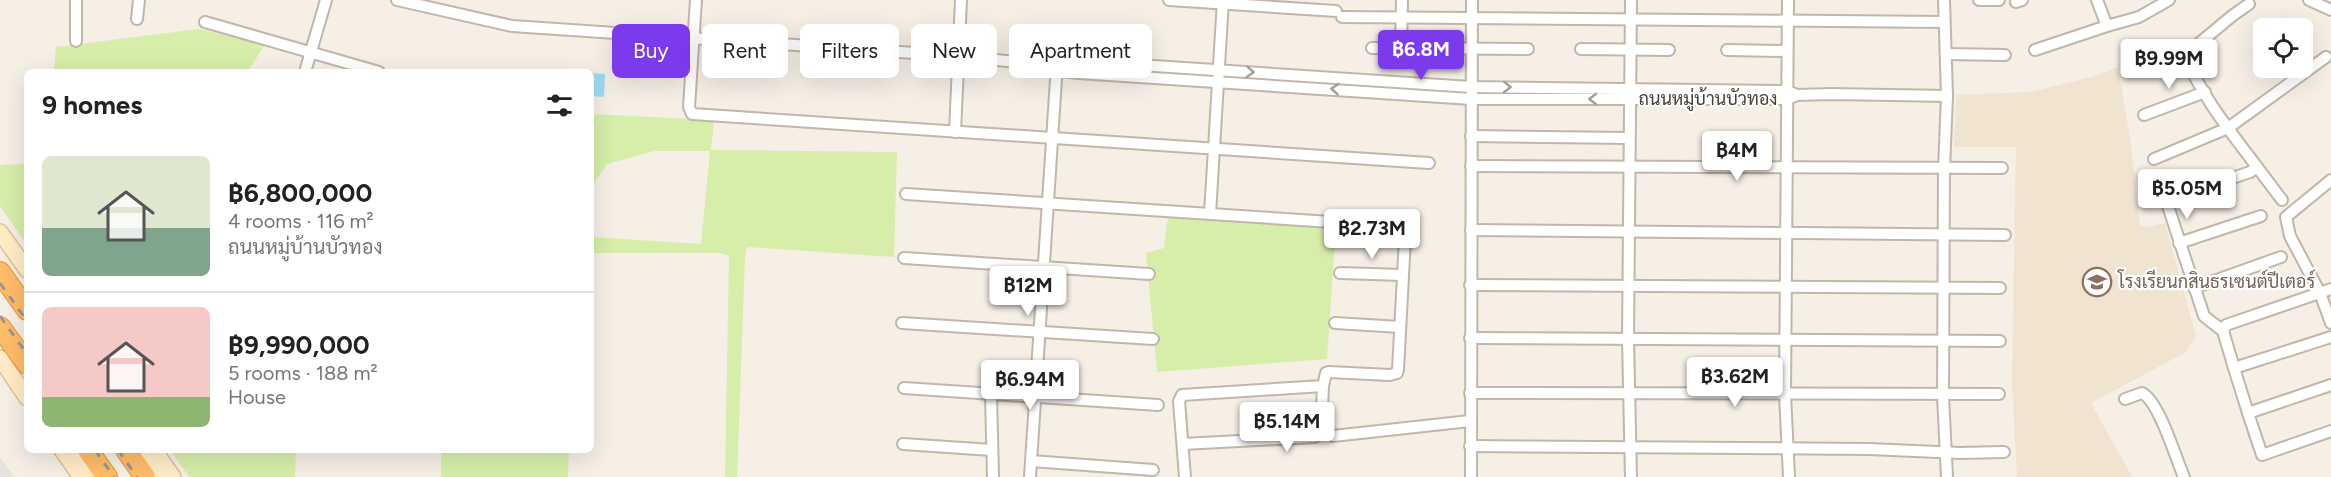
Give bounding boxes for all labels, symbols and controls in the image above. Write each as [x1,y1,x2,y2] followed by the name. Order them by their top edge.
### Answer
[2253,18,2313,78] map controls
[2253,18,2313,78] button: locate
[612,24,690,78] chip: Buy
[702,24,788,78] chip: Rent
[800,24,899,78] chip: Filters
[911,24,997,78] chip: New
[1009,24,1152,78] chip: Apartment
[1379,30,1463,81] pin: ฿6.8M
[1392,37,1450,61] text: ฿6.8M
[2120,39,2218,90] pin: ฿9.99M
[2135,46,2203,70] text: ฿9.99M
[1245,66,1254,79] one-way arrow
[1503,81,1512,94] one-way arrow
[1331,83,1340,96] one-way arrow
[1638,87,1778,112] street label: ถนนหมู่บ้านบัวทอง
[42,89,142,121] text: 9 homes
[543,89,576,122] icon: filters
[1588,93,1597,105] one-way arrow
[1708,131,1766,182] pin: ฿4M
[1716,138,1758,162] text: ฿4M
[2138,169,2236,220] pin: ฿5.05M
[2152,176,2222,200] text: ฿5.05M
[228,177,372,209] text: ฿6,800,000
[90,180,162,252] icon: home
[228,209,374,233] text: 4 rooms · 116 m²
[1323,209,1421,260] pin: ฿2.73M
[1338,216,1406,240] text: ฿2.73M
[228,235,383,259] text: ถนนหมู่บ้านบัวทอง
[992,266,1064,317] pin: ฿12M
[2081,266,2113,298] school or university icon: โรงเรียนกสินธรเซนต์ปีเตอร์
[2117,269,2315,293] place label: โรงเรียนกสินธรเซนต์ปีเตอร์
[1003,273,1053,297] text: ฿12M
[228,329,370,361] text: ฿9,990,000
[90,331,162,403] icon: home
[1686,357,1784,408] pin: ฿3.62M
[981,360,1079,411] pin: ฿6.94M
[228,361,378,385] text: 5 rooms · 188 m²
[1701,364,1769,388] text: ฿3.62M
[995,367,1065,391] text: ฿6.94M
[228,385,286,409] text: House
[1238,402,1336,453] pin: ฿5.14M
[1254,409,1320,433] text: ฿5.14M

